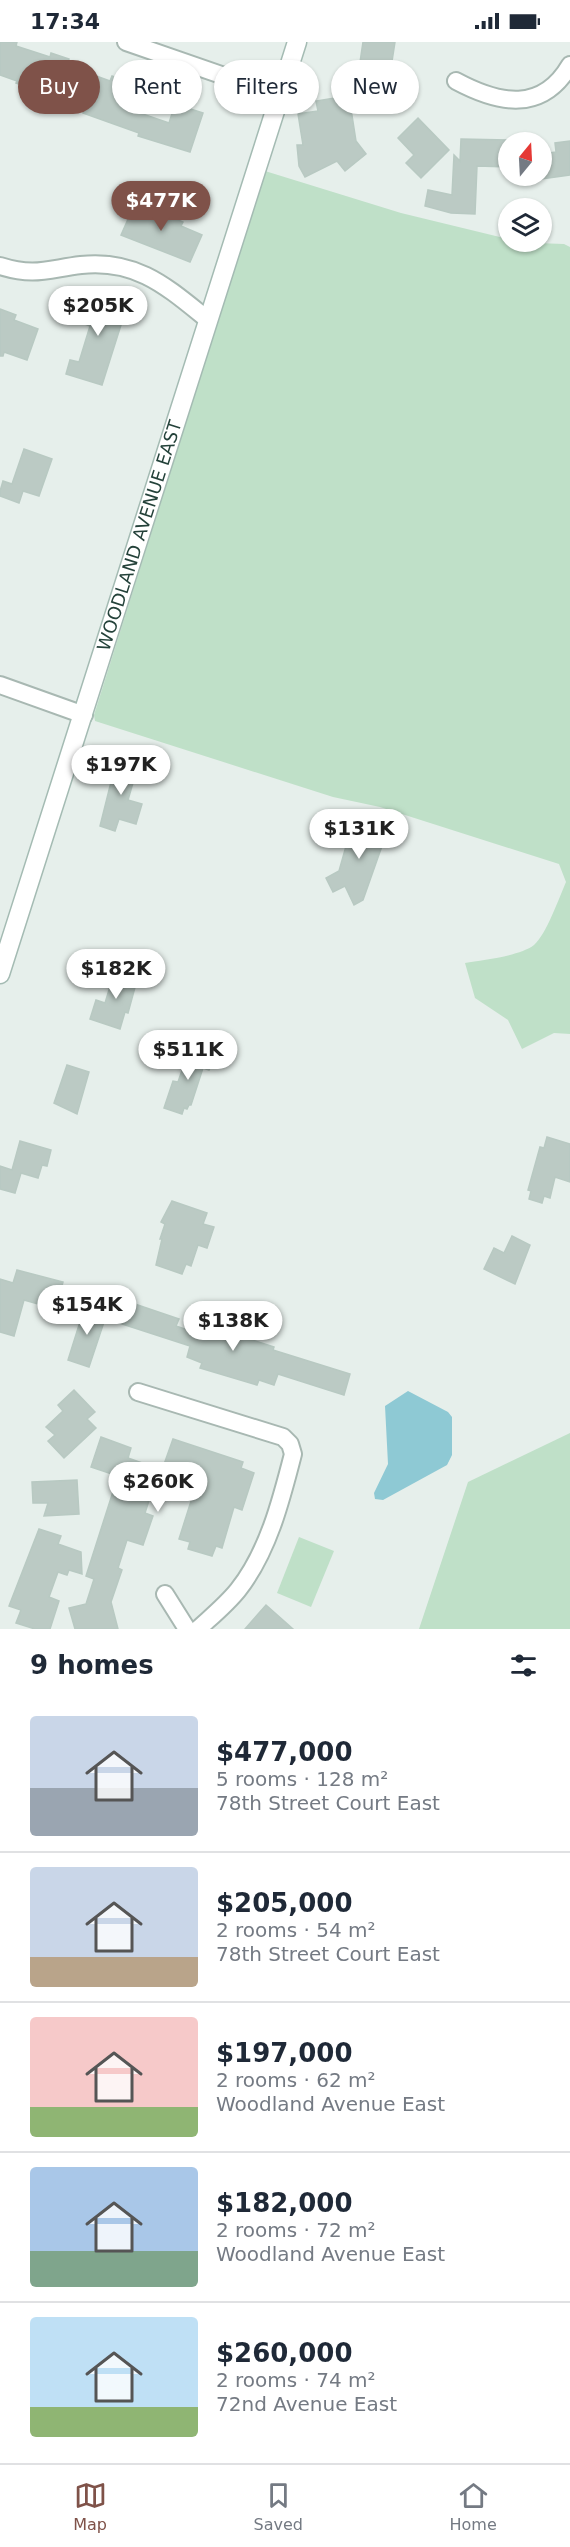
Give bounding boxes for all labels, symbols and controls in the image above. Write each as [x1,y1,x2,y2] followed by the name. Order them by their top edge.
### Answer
[30,9,100,34] text: 17:34
[18,60,100,114] chip: Buy
[112,60,202,114] chip: Rent
[214,60,319,114] chip: Filters
[331,60,419,114] chip: New
[498,132,552,186] north arrow
[498,132,552,252] map controls
[119,181,203,232] pin: $477K
[125,188,197,212] text: $477K
[498,198,552,252] button: layers
[56,286,140,337] pin: $205K
[62,293,134,317] text: $205K
[93,417,186,653] street label: WOODLAND AVENUE EAST
[79,745,163,796] pin: $197K
[85,752,157,776] text: $197K
[317,809,401,860] pin: $131K
[323,816,395,840] text: $131K
[74,949,158,1000] pin: $182K
[80,956,152,980] text: $182K
[146,1030,230,1081] pin: $511K
[152,1037,224,1061] text: $511K
[45,1285,129,1336] pin: $154K
[51,1292,123,1316] text: $154K
[191,1301,275,1352] pin: $138K
[197,1308,269,1332] text: $138K
[116,1462,200,1513] pin: $260K
[122,1469,194,1493] text: $260K
[507,1649,540,1682] icon: filters
[30,1650,154,1680] text: 9 homes
[216,1737,353,1767] text: $477,000
[78,1740,150,1812] icon: home
[216,1767,388,1791] text: 5 rooms · 128 m²
[216,1791,440,1815] text: 78th Street Court East
[216,1888,353,1918] text: $205,000
[78,1891,150,1963] icon: home
[216,1918,376,1942] text: 2 rooms · 54 m²
[216,1942,440,1966] text: 78th Street Court East
[216,2038,353,2068] text: $197,000
[78,2041,150,2113] icon: home
[216,2068,376,2092] text: 2 rooms · 62 m²
[216,2092,445,2116] text: Woodland Avenue East
[216,2188,353,2218] text: $182,000
[78,2191,150,2263] icon: home
[216,2218,376,2242] text: 2 rooms · 72 m²
[216,2242,445,2266] text: Woodland Avenue East
[216,2338,353,2368] text: $260,000
[78,2341,150,2413] icon: home
[216,2368,376,2392] text: 2 rooms · 74 m²
[216,2392,397,2416] text: 72nd Avenue East
[73,2479,107,2534] tab: Map
[254,2479,303,2534] tab: Saved
[449,2479,497,2534] tab: Home

